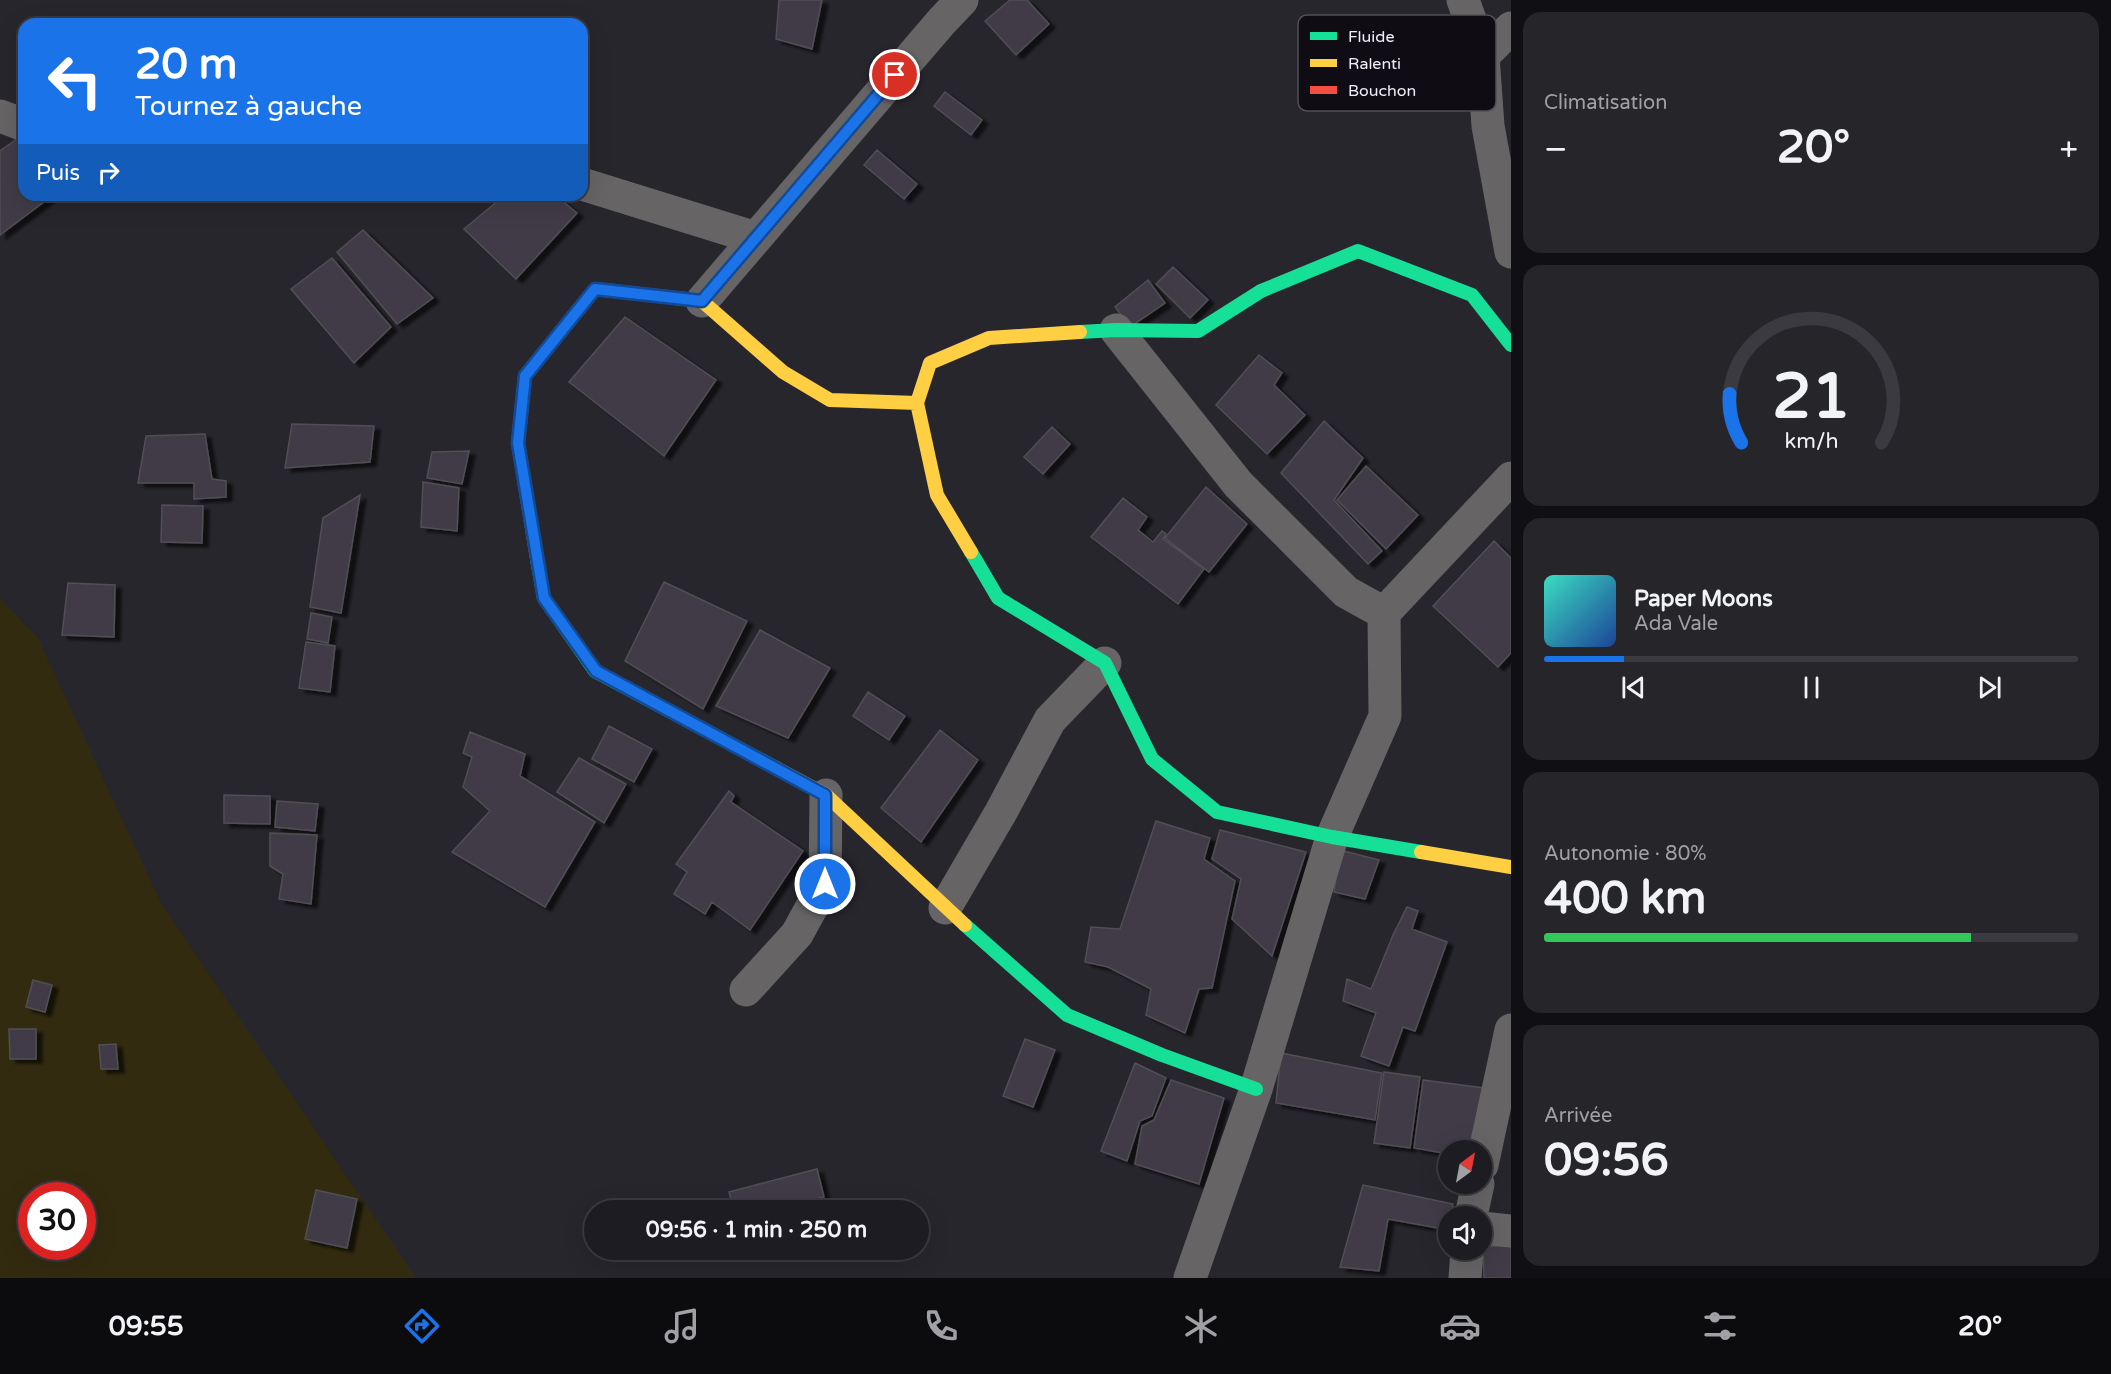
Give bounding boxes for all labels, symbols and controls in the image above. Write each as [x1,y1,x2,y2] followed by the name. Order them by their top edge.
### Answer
[1298,15,1496,111] legend
[1348,27,1394,47] text: Fluide
[135,39,237,90] text: 20 m
[36,42,114,120] icon: left
[869,49,920,100] pin
[1348,54,1401,74] text: Ralenti
[878,58,911,91] icon: arrive
[1348,81,1416,101] text: Bouchon
[135,90,362,123] text: Tournez à gauche
[1544,91,1667,115] text: Climatisation
[1777,121,1850,175] text: 20°
[1544,130,1568,169] text: −
[2059,130,2078,169] text: +
[92,156,125,189] icon: right
[36,160,80,186] text: Puis
[1772,360,1850,435] text: 21
[1784,428,1838,454] text: km/h
[1634,586,1773,612] text: Paper Moons
[1634,612,1718,636] text: Ada Vale
[1617,671,1650,704] icon: previous
[1795,671,1828,704] icon: pause
[1973,671,2006,704] icon: next
[1544,842,1706,866] text: Autonomie · 80%
[793,852,857,916] position arrow
[1544,872,1706,926] text: 400 km
[1544,1104,1612,1128] text: Arrivée
[1544,1134,1669,1188] text: 09:56
[1438,1140,1492,1194] north arrow
[1438,1140,1492,1260] map controls
[18,1182,96,1260] speed limit sign: 30
[1438,1206,1492,1260] button: sound
[646,1217,867,1243] text: 09:56 · 1 min · 250 m
[401,1305,443,1347] icon: directions
[661,1305,703,1347] icon: music
[920,1305,962,1347] icon: phone
[1180,1305,1222,1347] icon: climate
[1439,1305,1481,1347] icon: car
[1699,1305,1741,1347] icon: filters
[109,1310,184,1343] text: 09:55
[1958,1310,2002,1343] text: 20°

